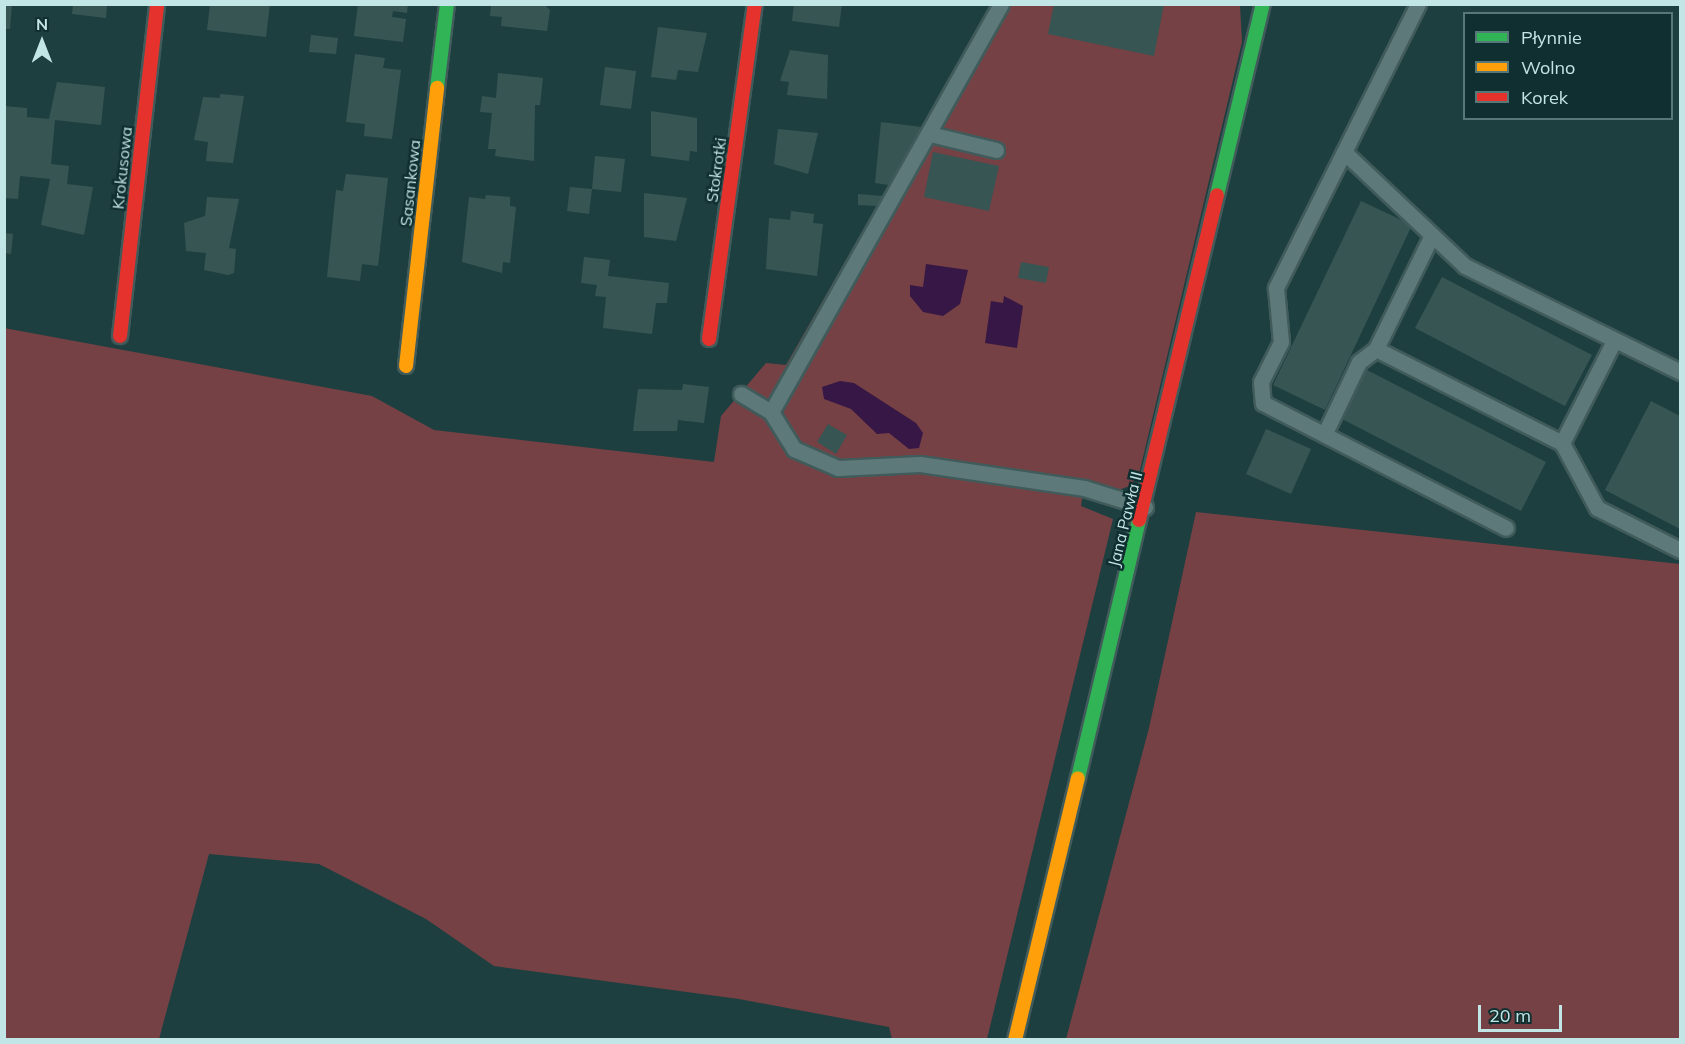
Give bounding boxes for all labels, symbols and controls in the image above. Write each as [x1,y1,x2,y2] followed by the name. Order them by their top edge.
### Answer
[12,12,72,72] north arrow
[1463,12,1673,120] legend
[36,14,48,34] text: N
[1521,26,1582,49] text: Płynnie
[1521,56,1575,79] text: Wolno
[1521,86,1568,109] text: Korek
[108,126,136,210] street label: Krokusowa
[702,136,730,204] street label: Stokrotki
[396,139,424,227] street label: Sasankowa
[1104,469,1146,569] street label: Jana Pawła II
[1481,993,1565,1031] scale bar
[1489,1004,1531,1027] text: 20 m

